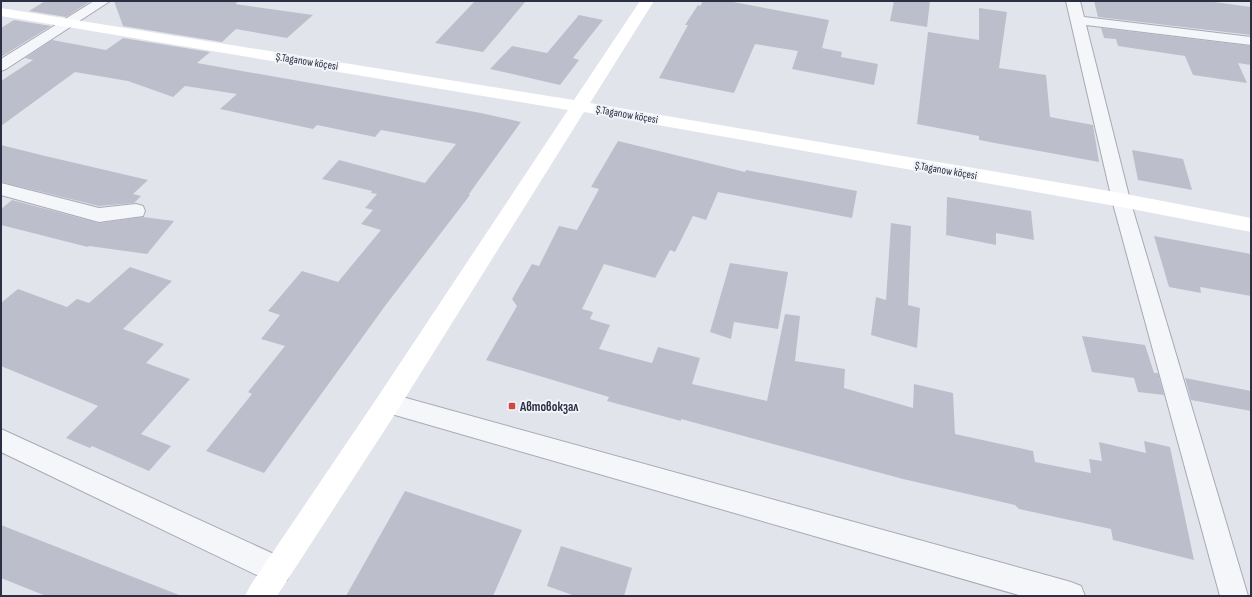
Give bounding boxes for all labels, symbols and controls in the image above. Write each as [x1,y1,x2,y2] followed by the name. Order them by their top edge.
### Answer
[275,50,339,73] street label: Ş.Taganow köçesi
[595,103,659,126] street label: Ş.Taganow köçesi
[914,159,978,182] street label: Ş.Taganow köçesi
[519,399,579,415] place label: Автовокзал
[507,401,517,411] marker: Автовокзал

